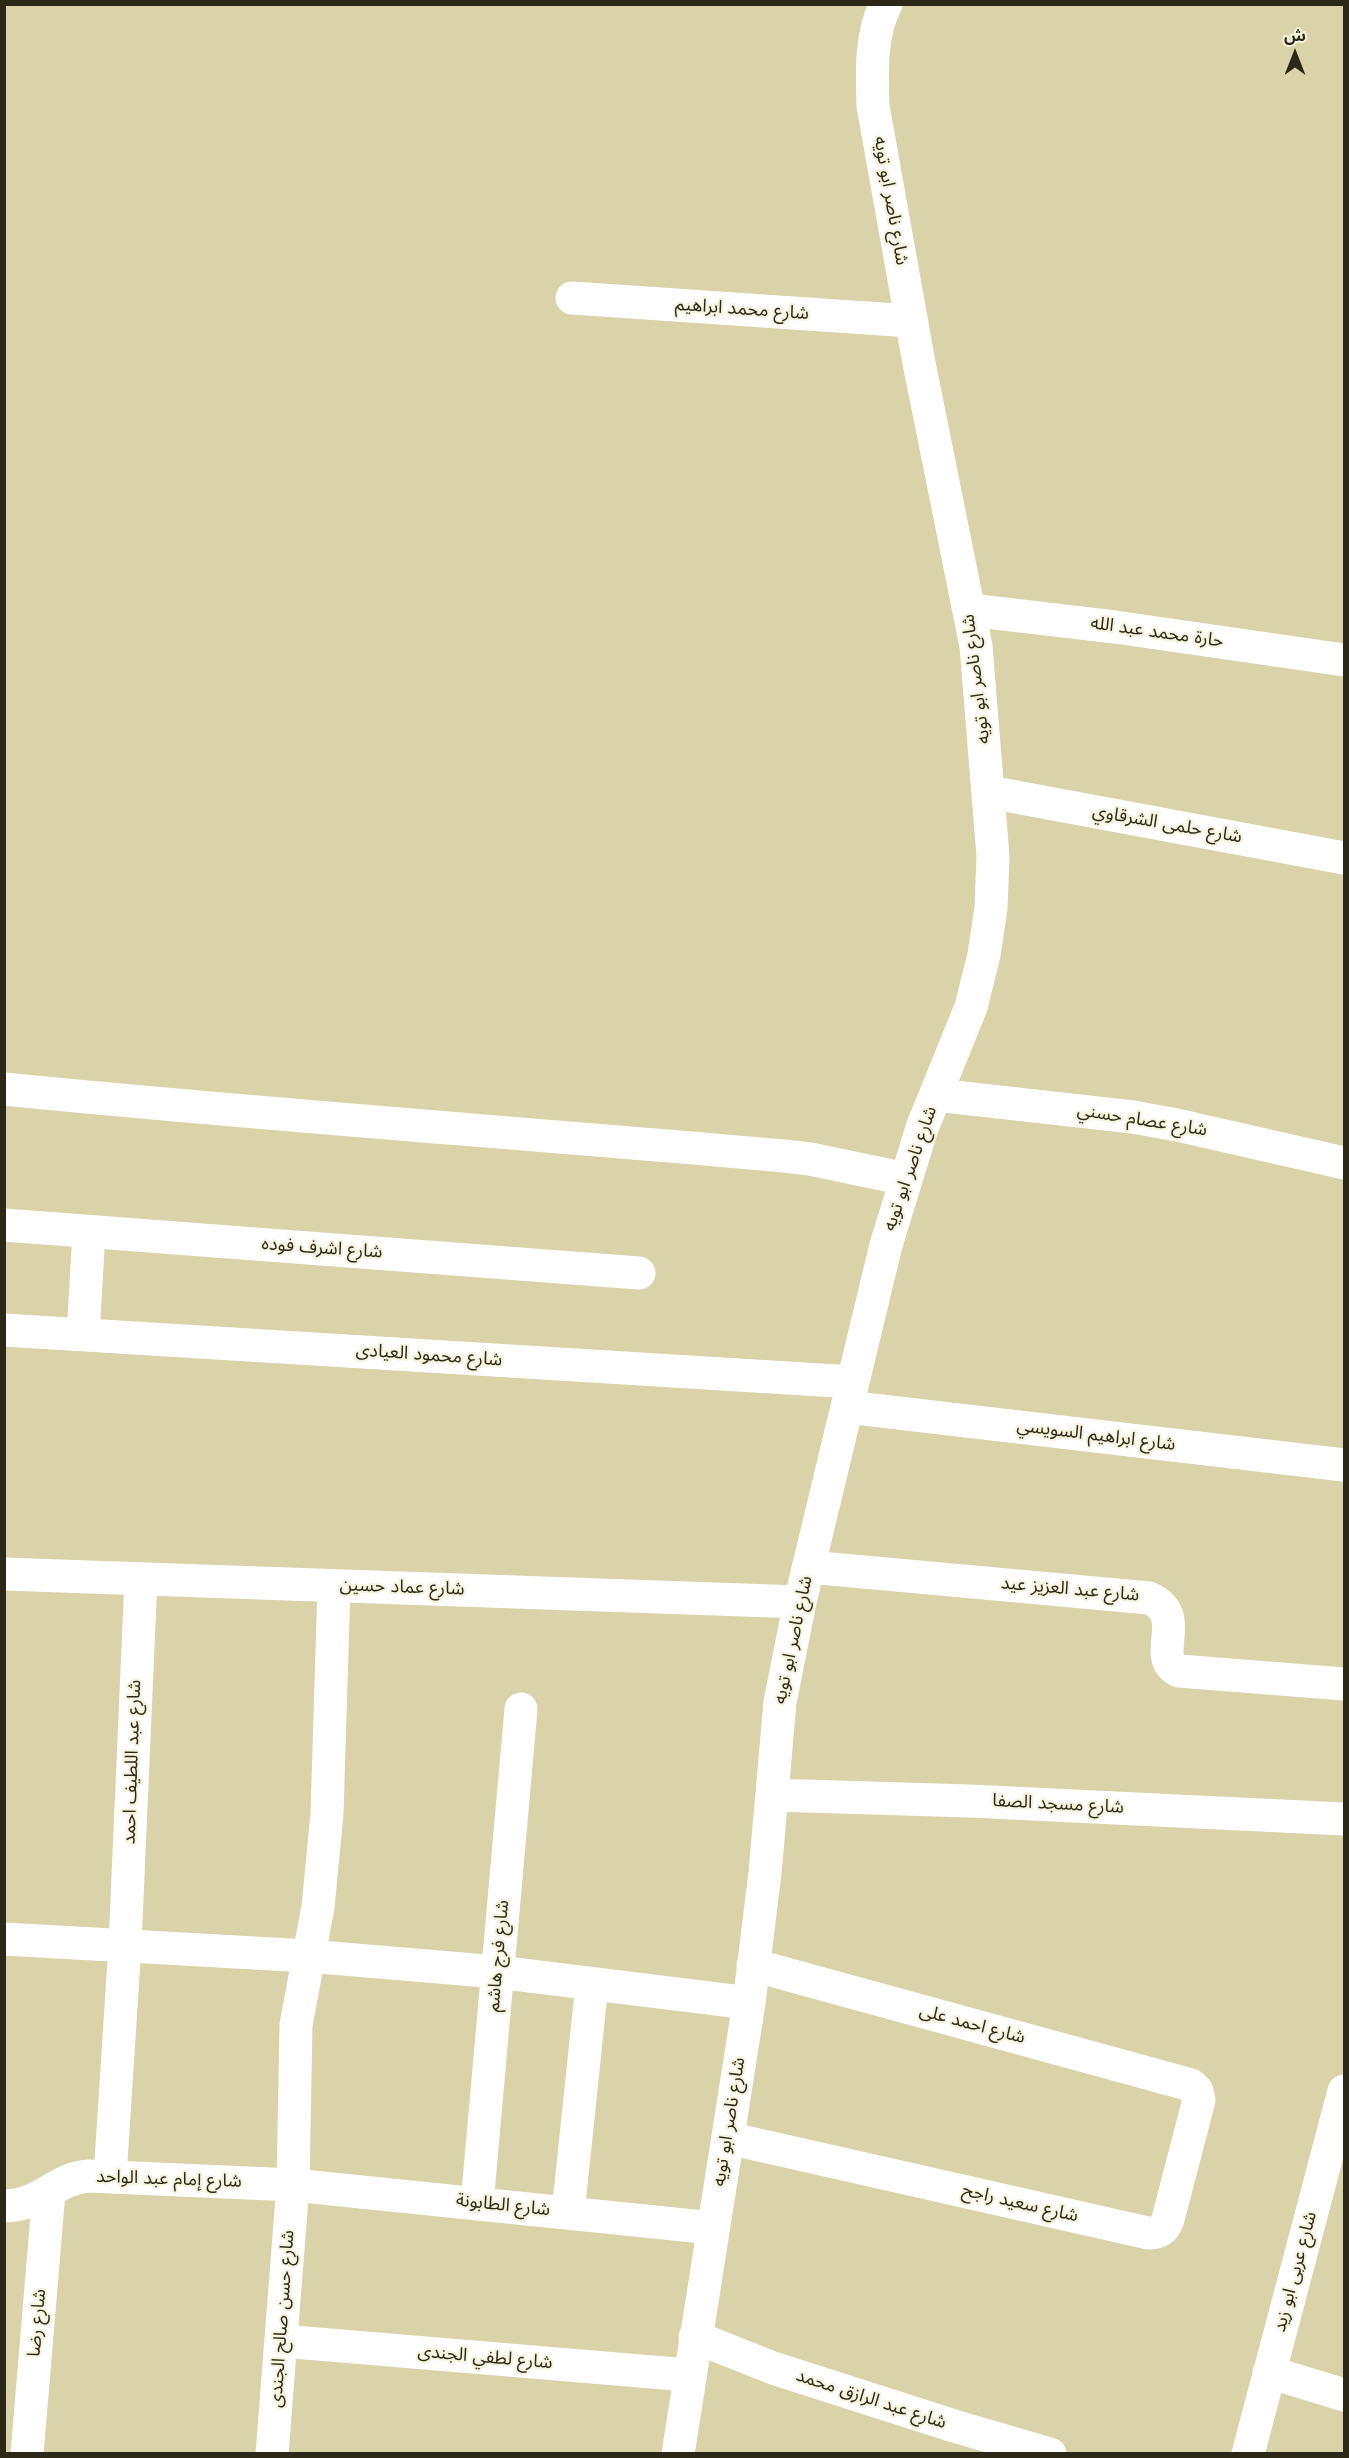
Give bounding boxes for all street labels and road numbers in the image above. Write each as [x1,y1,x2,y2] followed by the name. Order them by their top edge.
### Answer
[868,135,912,267] street label: شارع ناصر ابو تويه
[674,295,810,325] street label: شارع محمد ابراهيم
[958,613,996,745] street label: شارع ناصر ابو تويه
[1089,613,1225,653] street label: حارة محمد عبد الله
[1091,801,1243,849] street label: شارع حلمى الشرقاوي
[1075,1100,1209,1142] street label: شارع عصام حسني
[880,1104,942,1234] street label: شارع ناصر ابو تويه
[261,1234,383,1264] street label: شارع اشرف فوده
[355,1340,503,1372] street label: شارع محمود العيادى
[1015,1416,1177,1456] street label: شارع ابراهيم السويسي
[1000,1573,1140,1607] street label: شارع عبد العزيز عيد
[770,1574,818,1706] street label: شارع ناصر ابو تويه
[339,1575,465,1601] street label: شارع عماد حسين
[119,1679,147,1845] street label: شارع عبد اللطيف احمد
[992,1791,1124,1819] street label: شارع مسجد الصفا
[483,1899,515,2013] street label: شارع فرج هاشم
[917,2001,1027,2049] street label: شارع احمد على
[709,2056,751,2188] street label: شارع ناصر ابو تويه
[96,2167,242,2193] street label: شارع إمام عبد الواحد
[960,2180,1080,2228] street label: شارع سعيد راجح
[455,2190,551,2222] street label: شارع الطابونة
[1270,2209,1322,2335] street label: شارع عربى ابو زيد
[266,2229,300,2409] street label: شارع حسن صالح الجندى
[24,2288,52,2358] street label: شارع رضا
[417,2341,553,2375] street label: شارع لطفي الجندى
[793,2365,949,2435] street label: شارع عبد الرازق محمد

